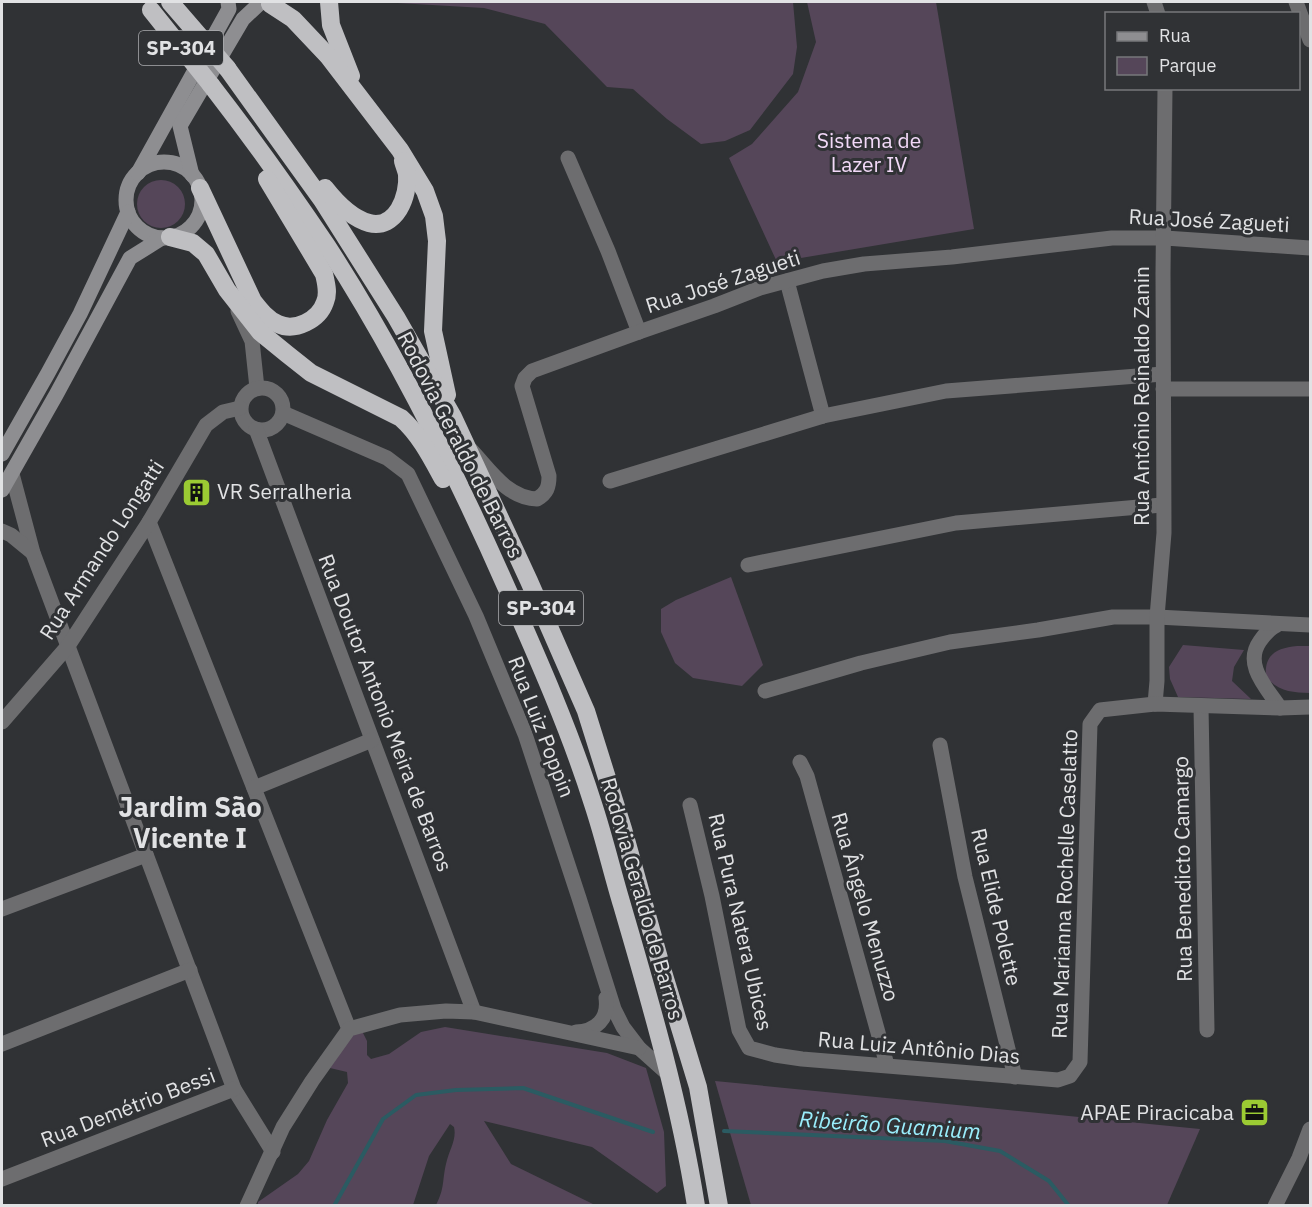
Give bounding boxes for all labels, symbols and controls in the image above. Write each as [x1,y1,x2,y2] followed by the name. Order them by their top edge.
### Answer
[1105,12,1300,90] legend
[1159,24,1191,47] text: Rua
[139,31,223,65] road number: SP-304
[1159,54,1217,77] text: Parque
[817,126,921,178] park label: Sistema de Lazer IV
[1128,202,1290,238] street label: Rua José Zagueti
[642,243,804,319] street label: Rua José Zagueti
[1127,266,1155,526] street label: Rua Antônio Reinaldo Zanin
[391,326,530,563] street label: Rodovia Geraldo de Barros
[32,454,170,645] street label: Rua Armando Longatti
[180,476,212,508] building icon: VR Serralheria
[217,477,352,505] place label: VR Serralheria
[312,550,460,875] street label: Rua Doutor Antonio Meira de Barros
[499,591,583,625] road number: SP-304
[502,652,582,801] street label: Rua Luiz Poppin
[1045,729,1083,1039] street label: Rua Marianna Rochelle Caselatto
[1166,756,1198,982] street label: Rua Benedicto Camargo
[595,774,691,1023] street label: Rodovia Geraldo de Barros
[118,789,262,855] district label: Jardim São Vicente I
[826,809,906,1004] street label: Rua Ângelo Menuzzo
[702,810,780,1033] street label: Rua Pura Natera Ubices
[965,825,1029,988] street label: Rua Elide Polette
[817,1024,1021,1070] street label: Rua Luiz Antônio Dias
[36,1061,219,1153] street label: Rua Demétrio Bessi
[1239,1097,1271,1129] office icon: APAE Piracicaba
[1080,1098,1234,1126] place label: APAE Piracicaba
[798,1104,982,1145] water label: Ribeirão Guamium

